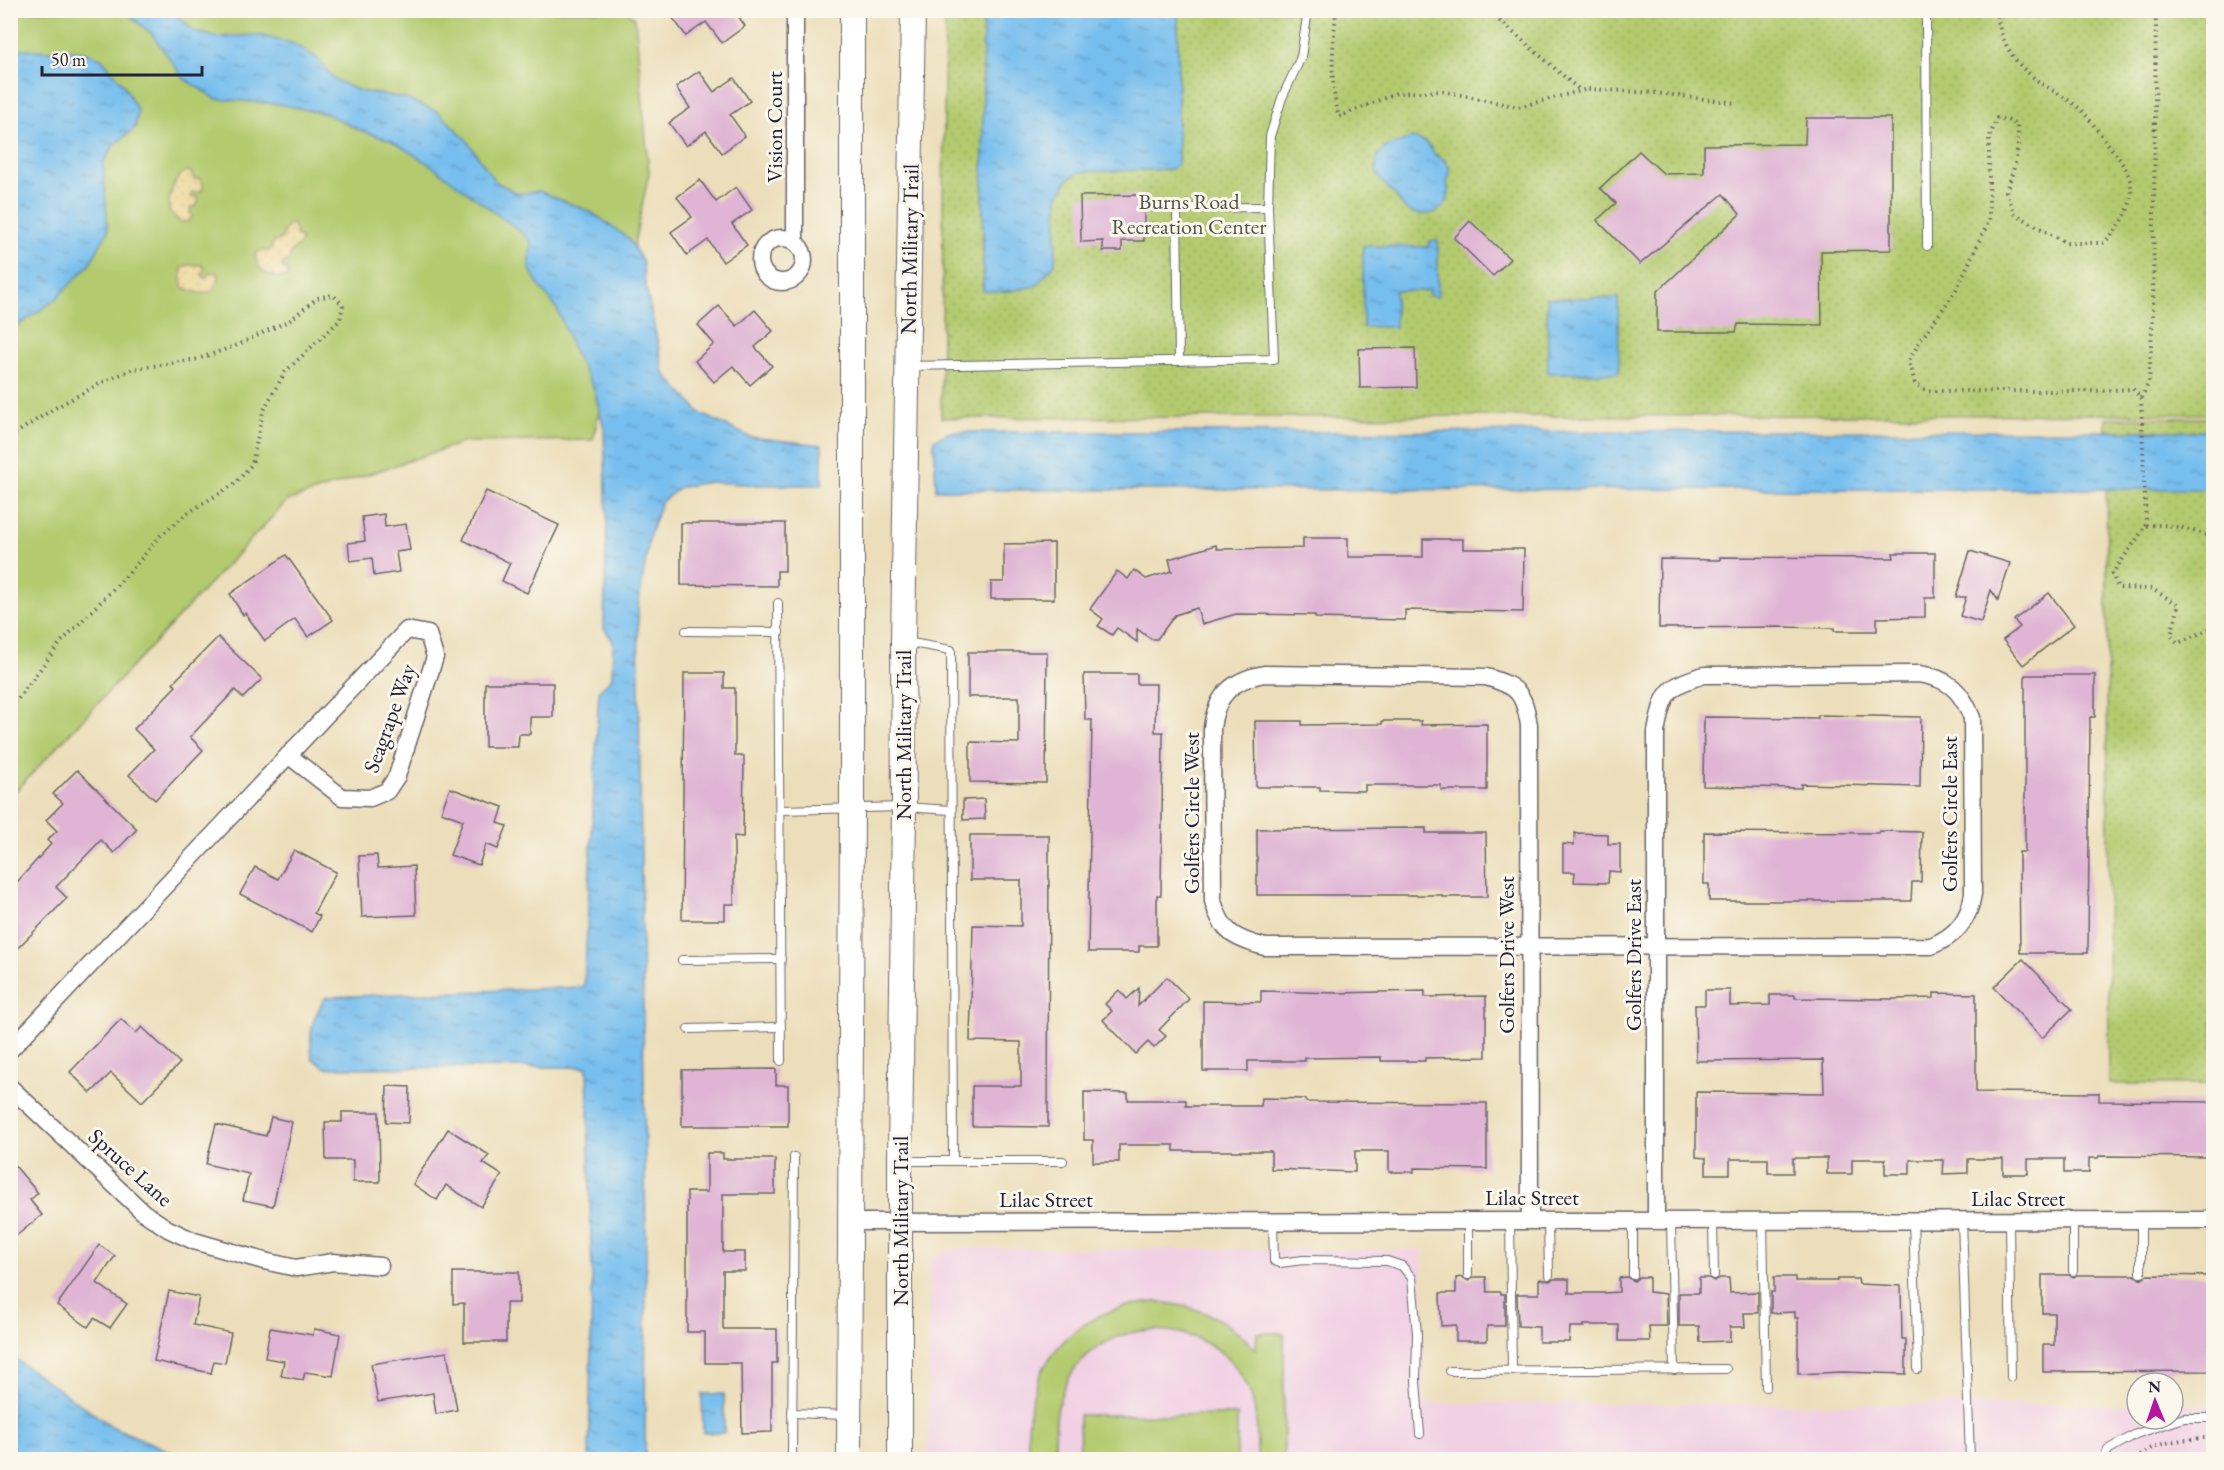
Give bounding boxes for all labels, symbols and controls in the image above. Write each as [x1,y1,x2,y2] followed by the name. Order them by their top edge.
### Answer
[42,39,202,77] scale bar
[51,48,86,71] text: 50 m
[760,71,789,183] street label: Vision Court
[894,163,925,335] street label: North Military Trail
[1111,187,1267,241] park label: Burns Road Recreation Center
[889,650,918,820] street label: North Military Trail
[356,659,423,777] street label: Seagrape Way
[1177,732,1206,894] street label: Golfers Circle West
[1935,736,1964,892] street label: Golfers Circle East
[1492,876,1521,1034] street label: Golfers Drive West
[1619,879,1648,1031] street label: Golfers Drive East
[82,1122,179,1213] street label: Spruce Lane
[886,1136,915,1306] street label: North Military Trail
[1485,1183,1579,1212] street label: Lilac Street
[1971,1184,2065,1213] street label: Lilac Street
[999,1185,1093,1214] street label: Lilac Street
[2125,1371,2185,1431] north arrow
[2148,1376,2161,1397] text: N

